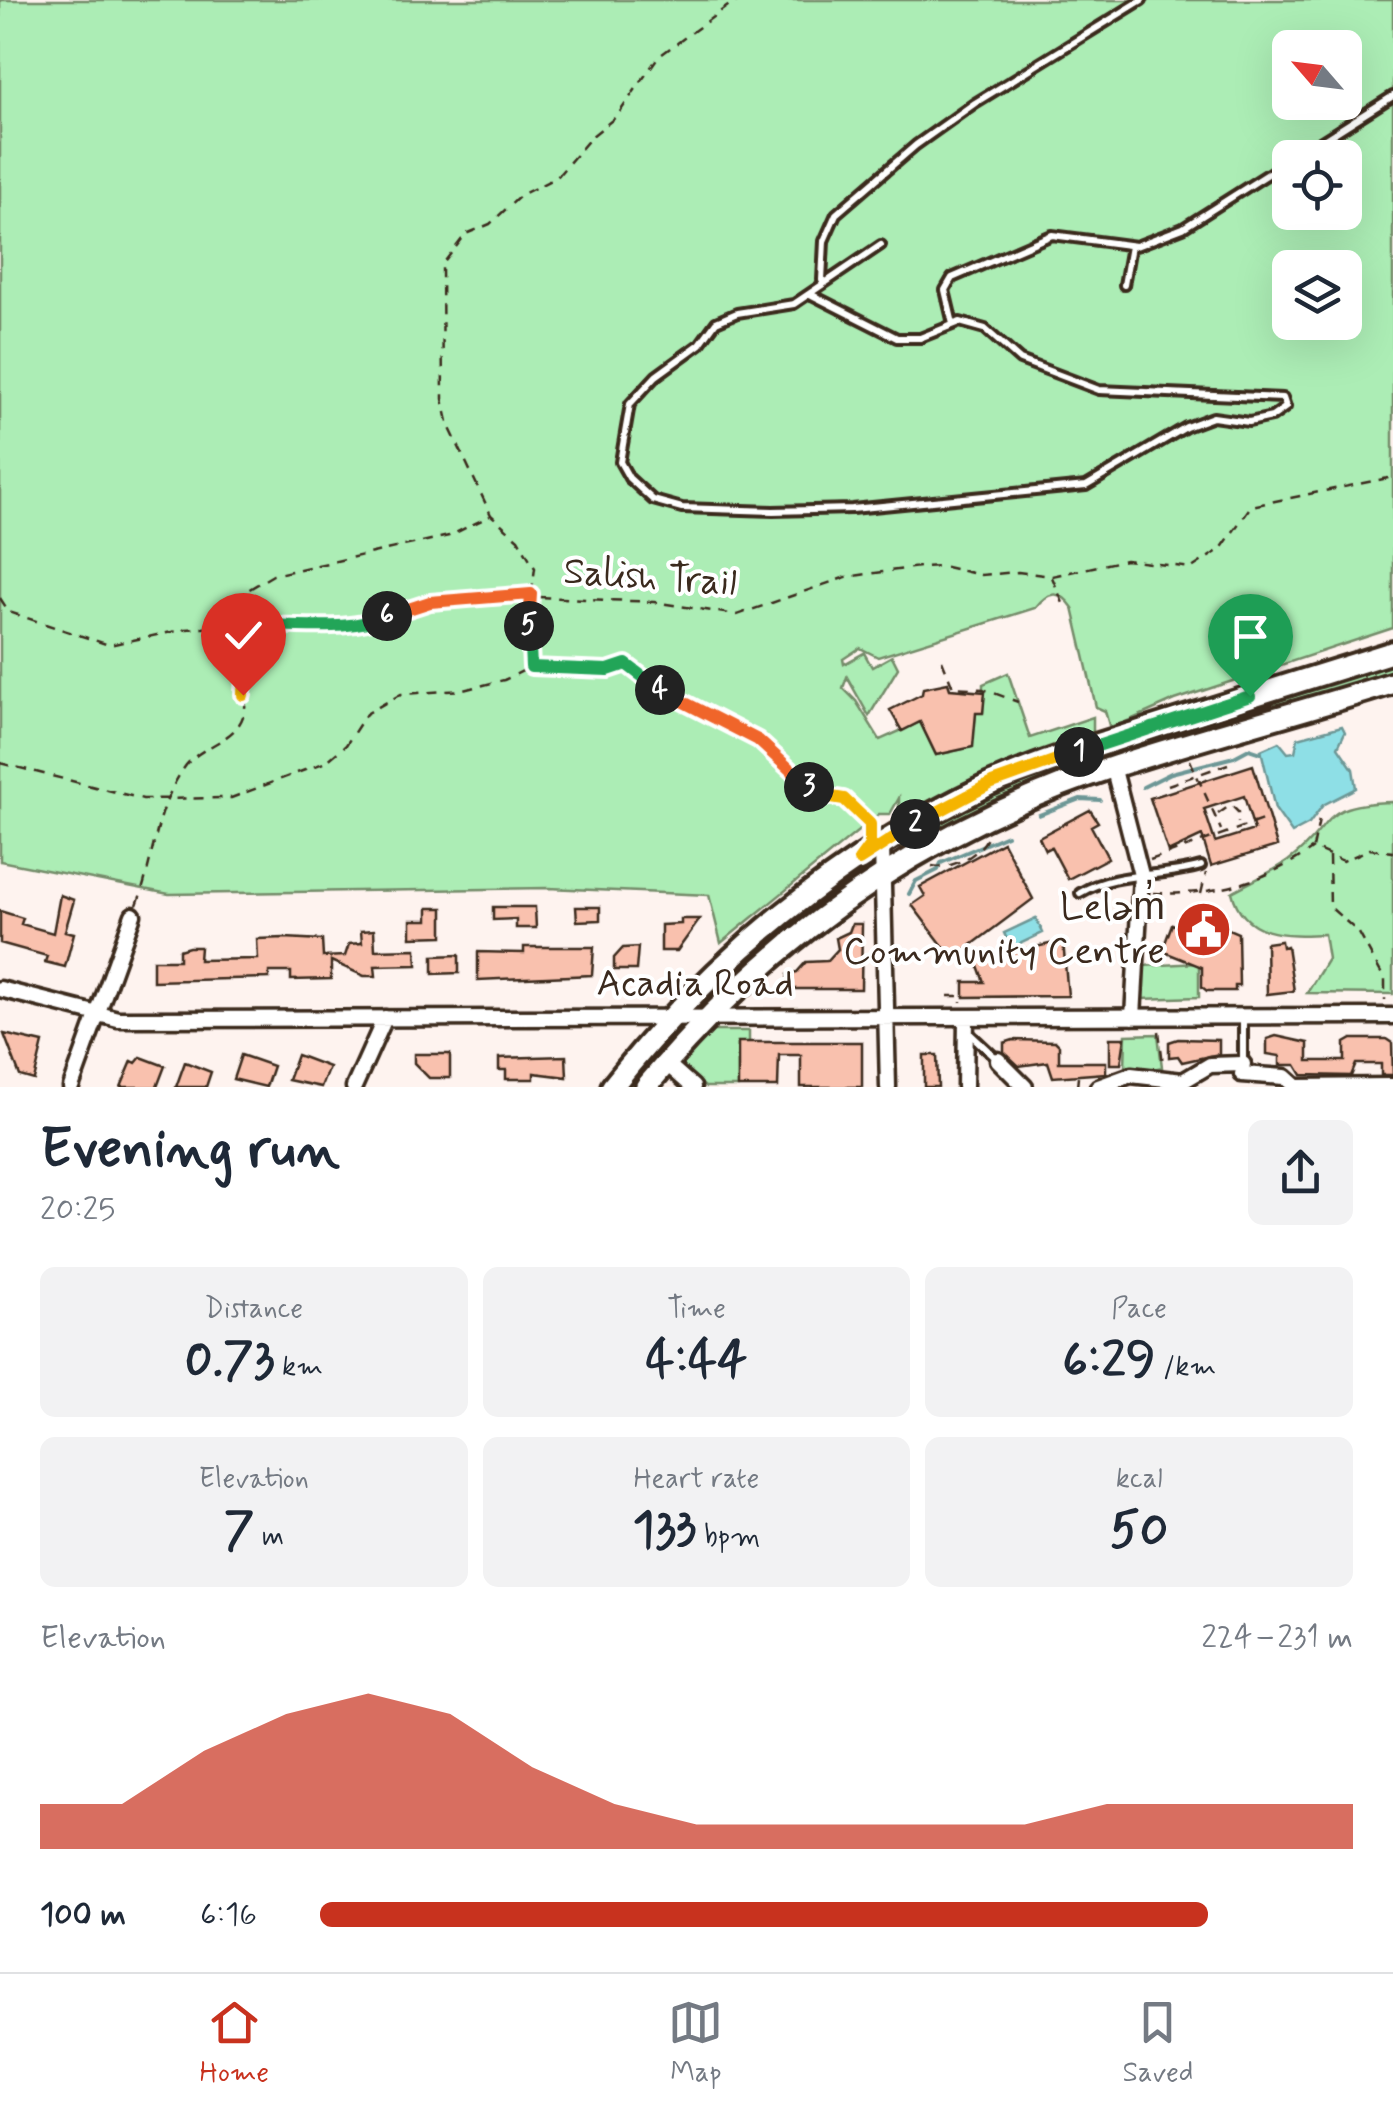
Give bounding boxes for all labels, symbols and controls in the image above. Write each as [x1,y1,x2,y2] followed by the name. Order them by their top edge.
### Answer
[1272,30,1362,120] north arrow
[1272,30,1362,340] map controls
[1272,140,1362,230] button: locate
[1272,250,1362,340] button: layers
[562,548,738,608] street label: Salish Trail
[362,591,412,641] pin: 6
[201,593,286,696] pin
[1208,594,1293,697] pin
[380,597,394,634] text: 6
[504,601,554,651] pin: 5
[521,607,537,644] text: 5
[216,608,271,663] icon: check
[1223,609,1278,664] icon: arrive
[635,665,685,715] pin: 4
[652,671,668,708] text: 4
[1054,727,1104,777] pin: 1
[1073,733,1085,770] text: 1
[784,762,834,812] pin: 3
[803,768,815,805] text: 3
[890,799,940,849] pin: 2
[908,805,922,842] text: 2
[843,879,1165,977] place label: Leləm̓ Community Centre
[1174,900,1234,960] public building icon: Leləm̓ Community Centre
[596,960,794,1009] street label: Acadia Road
[40,1115,340,1187] text: Evening run
[1248,1120,1353,1225] button: share
[40,1189,115,1231] text: 20:25
[205,1291,303,1328] text: Distance
[667,1291,726,1328] text: Time
[1111,1291,1167,1328] text: Pace
[185,1328,275,1394] text: 0.73
[646,1328,747,1394] text: 4:44
[1062,1328,1155,1394] text: 6:29
[275,1349,323,1386] text: km
[1155,1349,1216,1386] text: /km
[199,1461,309,1498] text: Elevation
[634,1461,759,1498] text: Heart rate
[1116,1461,1163,1498] text: kcal
[224,1498,254,1564] text: 7
[633,1498,696,1564] text: 133
[1110,1498,1168,1564] text: 50
[254,1519,284,1556] text: m
[696,1519,760,1556] text: bpm
[40,1617,166,1659] text: Elevation
[1201,1617,1353,1659] text: 224–231 m
[40,1894,126,1936] text: 100 m
[200,1894,257,1936] text: 6:16
[200,1995,269,2092] tab: Home
[668,1995,723,2092] tab: Map
[1123,1995,1193,2092] tab: Saved

